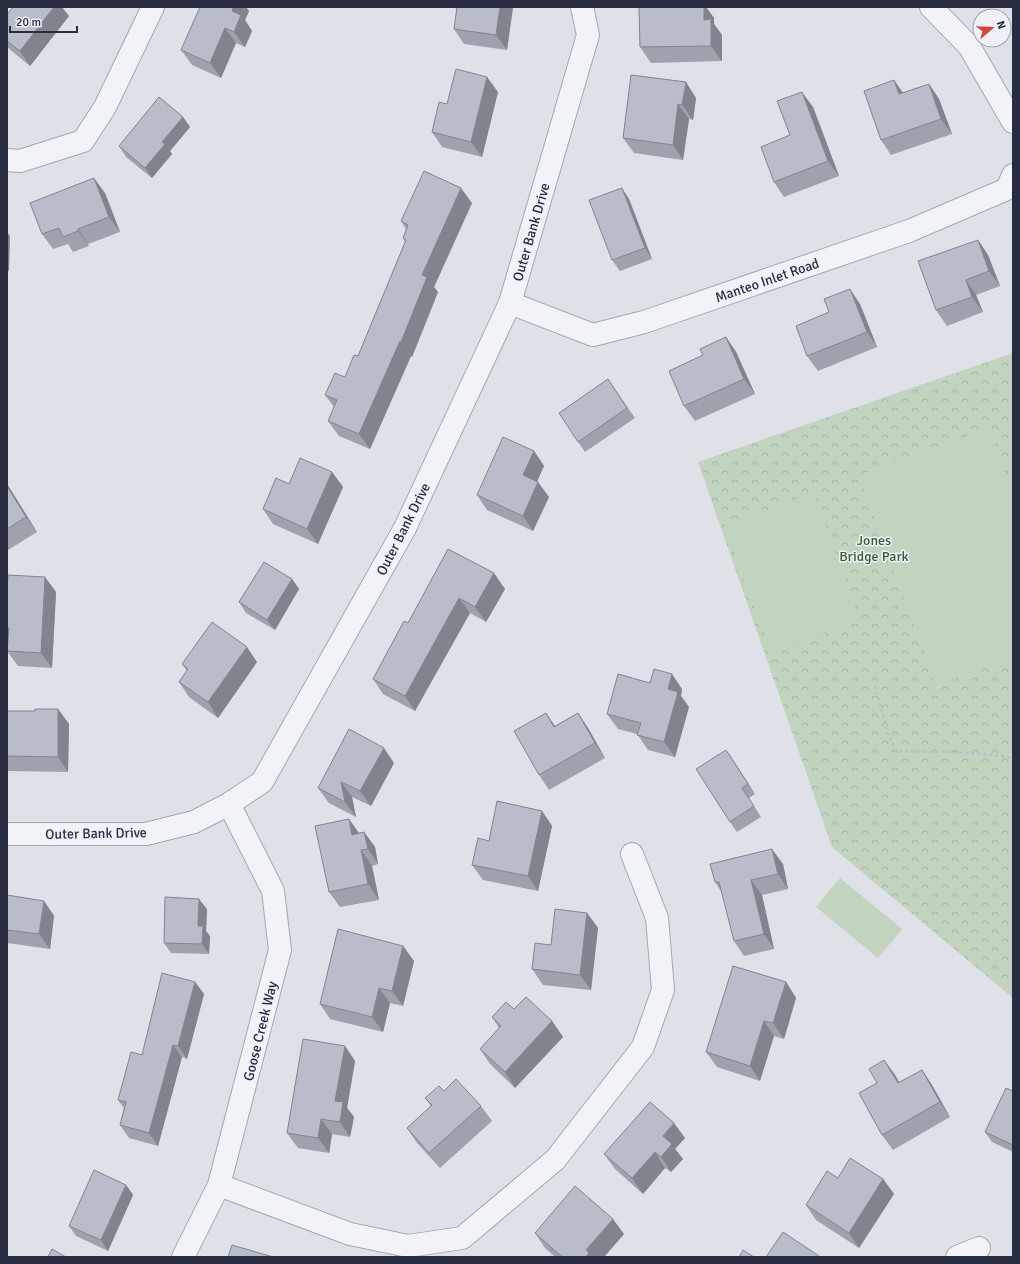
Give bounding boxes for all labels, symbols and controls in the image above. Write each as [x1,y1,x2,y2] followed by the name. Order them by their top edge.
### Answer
[10,8,77,34] scale bar
[972,8,1012,48] north arrow
[16,15,41,30] text: 20 m
[994,19,1008,31] text: N
[509,181,554,283] street label: Outer Bank Drive
[713,255,821,306] street label: Manteo Inlet Road
[373,480,434,578] street label: Outer Bank Drive
[839,532,909,565] park label: Jones Bridge Park
[45,824,147,843] street label: Outer Bank Drive
[240,979,281,1083] street label: Goose Creek Way

